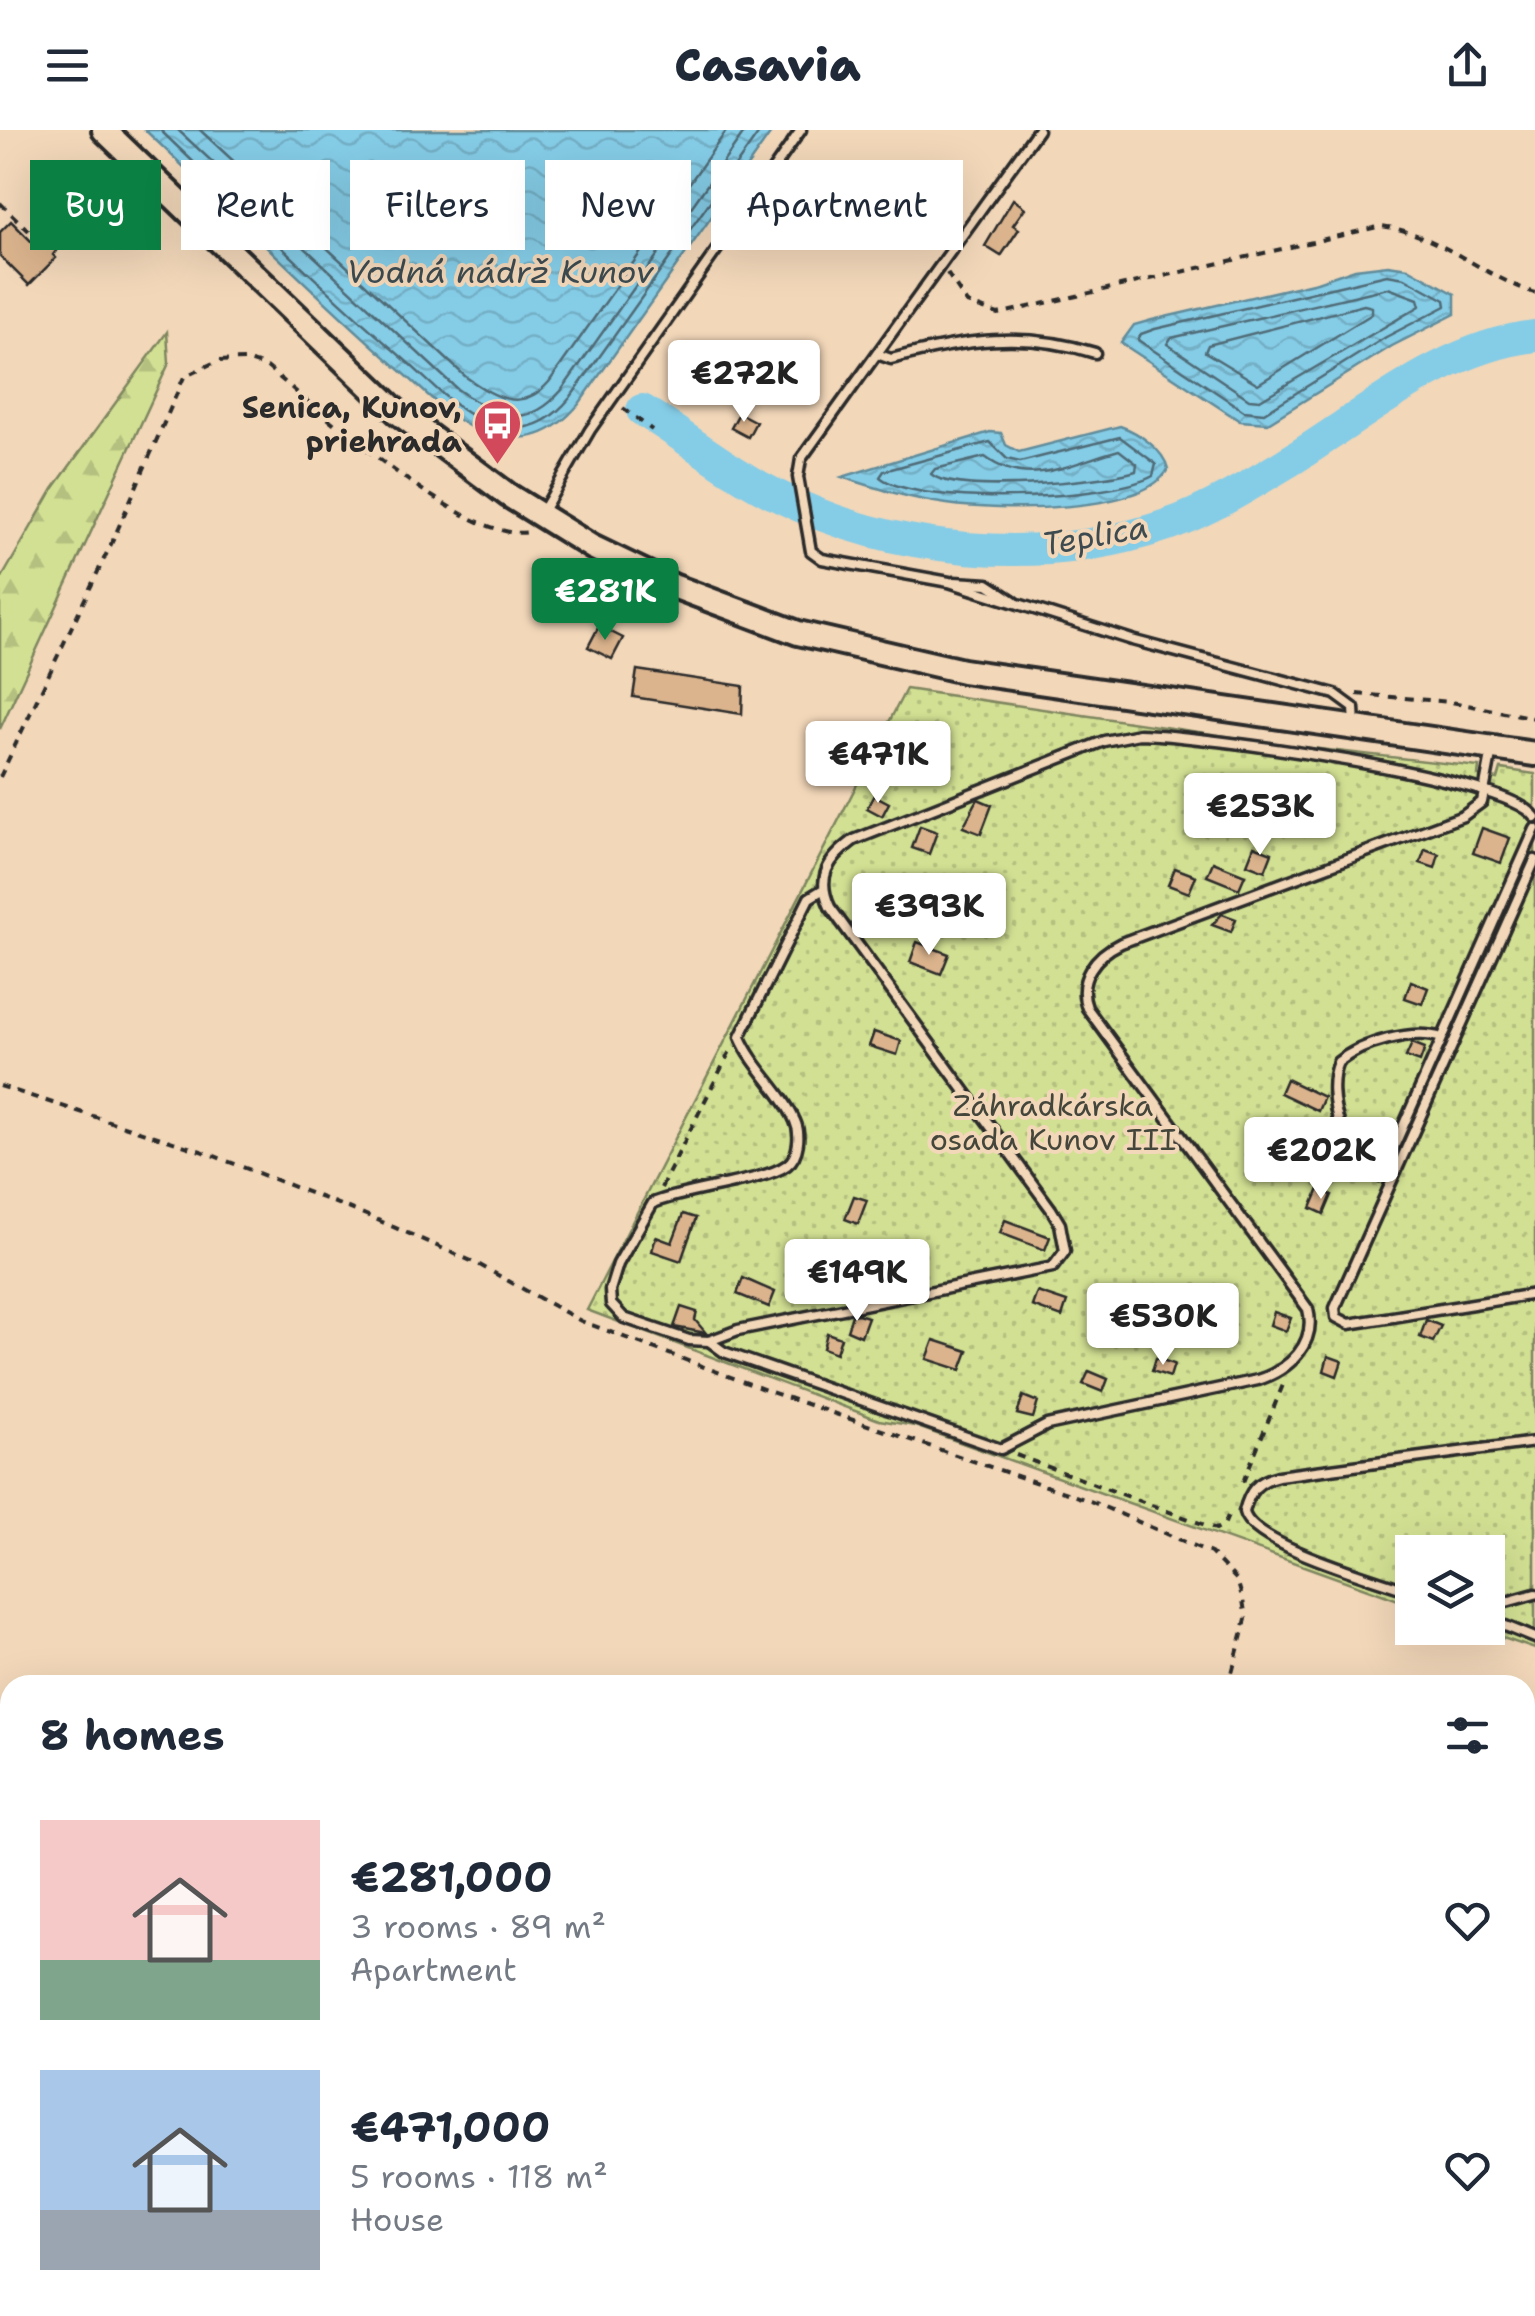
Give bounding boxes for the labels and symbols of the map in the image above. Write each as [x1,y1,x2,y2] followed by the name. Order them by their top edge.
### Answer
[346,250,655,293] water label: Vodná nádrž Kunov
[674,340,814,425] pin: €272K
[242,387,463,462] place label: Senica, Kunov, priehrada
[471,398,523,466] bus stop icon: Senica, Kunov, priehrada
[1039,505,1151,565] water label: Teplica
[535,558,675,643] pin: €281K
[808,721,948,806] pin: €471K
[1190,773,1330,858] pin: €253K
[859,873,999,958] pin: €393K
[930,1085,1176,1160] park label: Záhradkárska osada Kunov III
[1251,1117,1391,1202] pin: €202K
[787,1239,927,1324] pin: €149K
[1093,1283,1233,1368] pin: €530K

